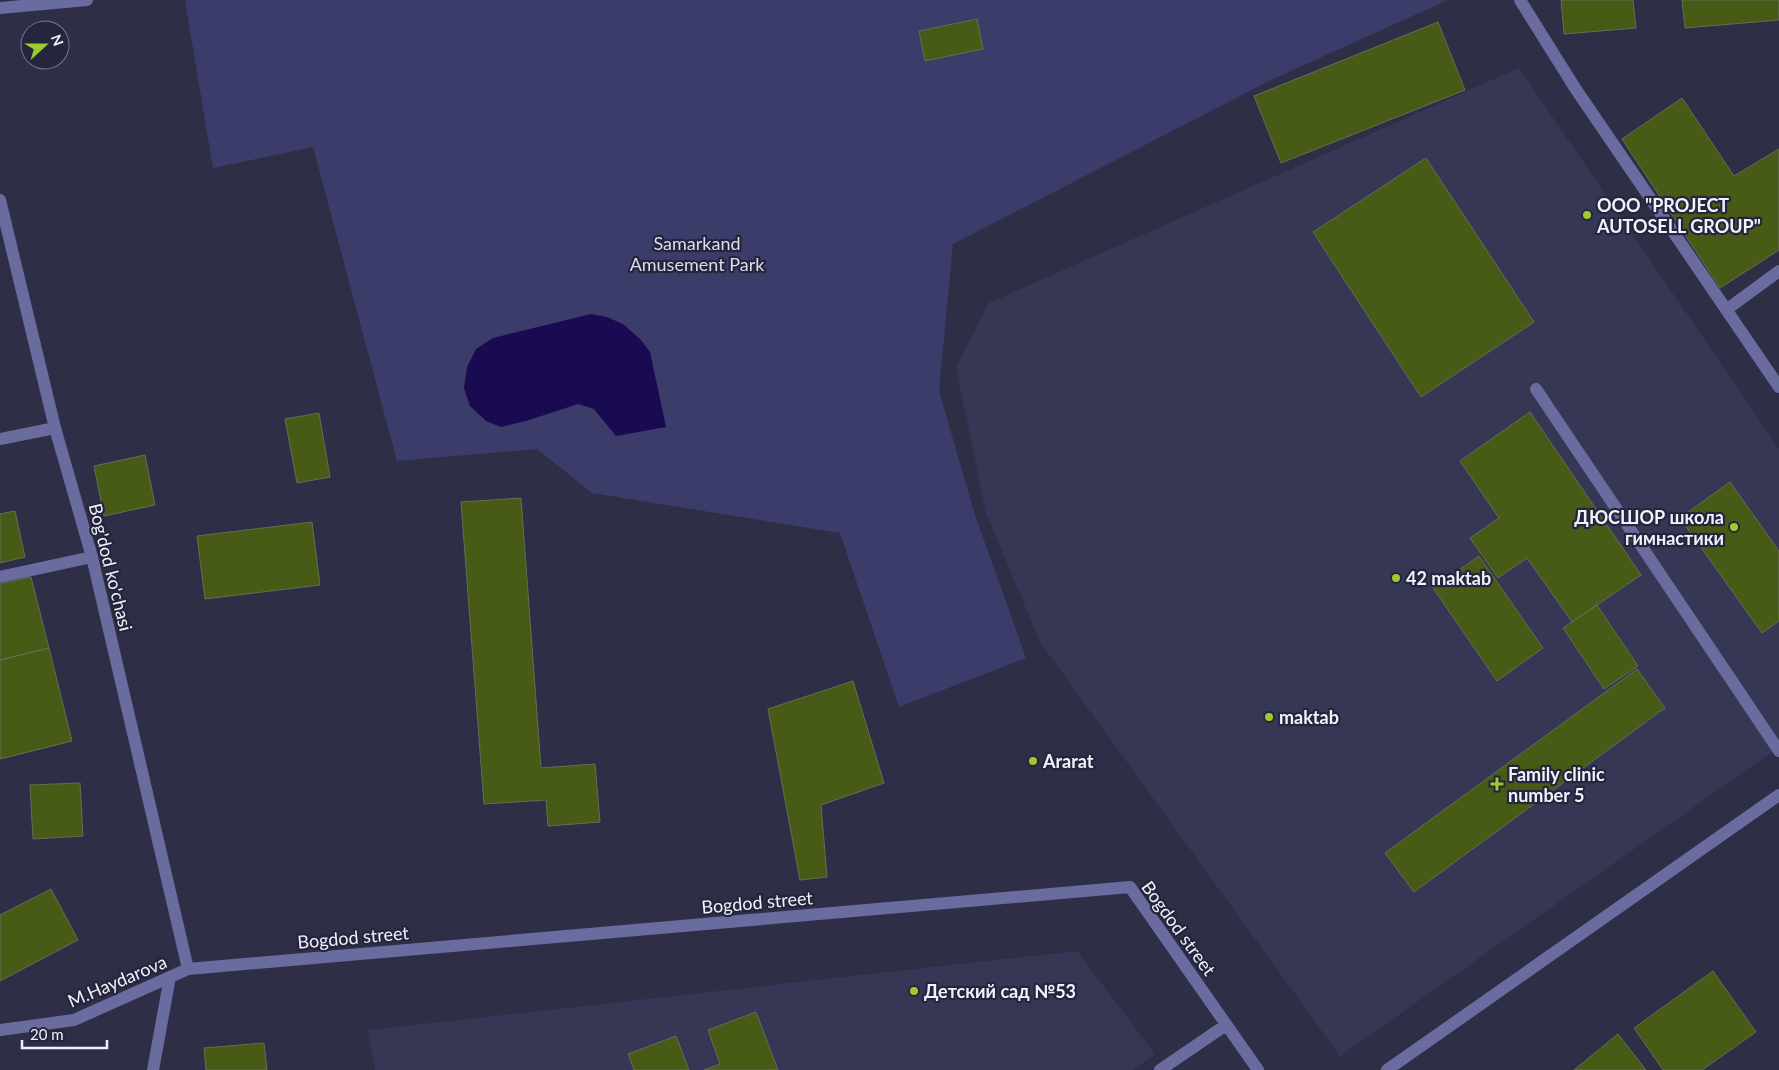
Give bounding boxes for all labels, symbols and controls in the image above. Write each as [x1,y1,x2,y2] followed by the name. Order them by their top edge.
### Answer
[20,20,70,70] north arrow
[48,32,67,48] text: N
[1596,194,1761,237] place label: OOO "PROJECT AUTOSELL GROUP"
[1581,209,1593,221] marker: OOO "PROJECT AUTOSELL GROUP"
[630,232,765,275] park label: Samarkand Amusement Park
[85,501,137,633] street label: Bog'dod ko'chasi
[1574,506,1724,549] place label: ДЮСШОР школа гимнастики
[1728,521,1740,533] marker: ДЮСШОР школа гимнастики
[1406,567,1491,589] place label: 42 maktab
[1390,572,1402,584] marker: 42 maktab
[1279,706,1339,728] place label: maktab
[1263,711,1275,723] marker: maktab
[1042,750,1094,772] place label: Ararat
[1027,755,1039,767] marker: Ararat
[1508,763,1605,806] place label: Family clinic number 5
[1490,777,1504,791] marker: Family clinic number 5
[1137,876,1221,980] street label: Bogdod street
[700,886,814,918] street label: Bogdod street
[296,921,410,953] street label: Bogdod street
[64,950,170,1012] street label: M.Haydarova
[924,980,1076,1002] place label: Детский сад №53
[908,985,920,997] marker: Детский сад №53
[22,1018,108,1050] scale bar
[30,1025,64,1043] text: 20 m

